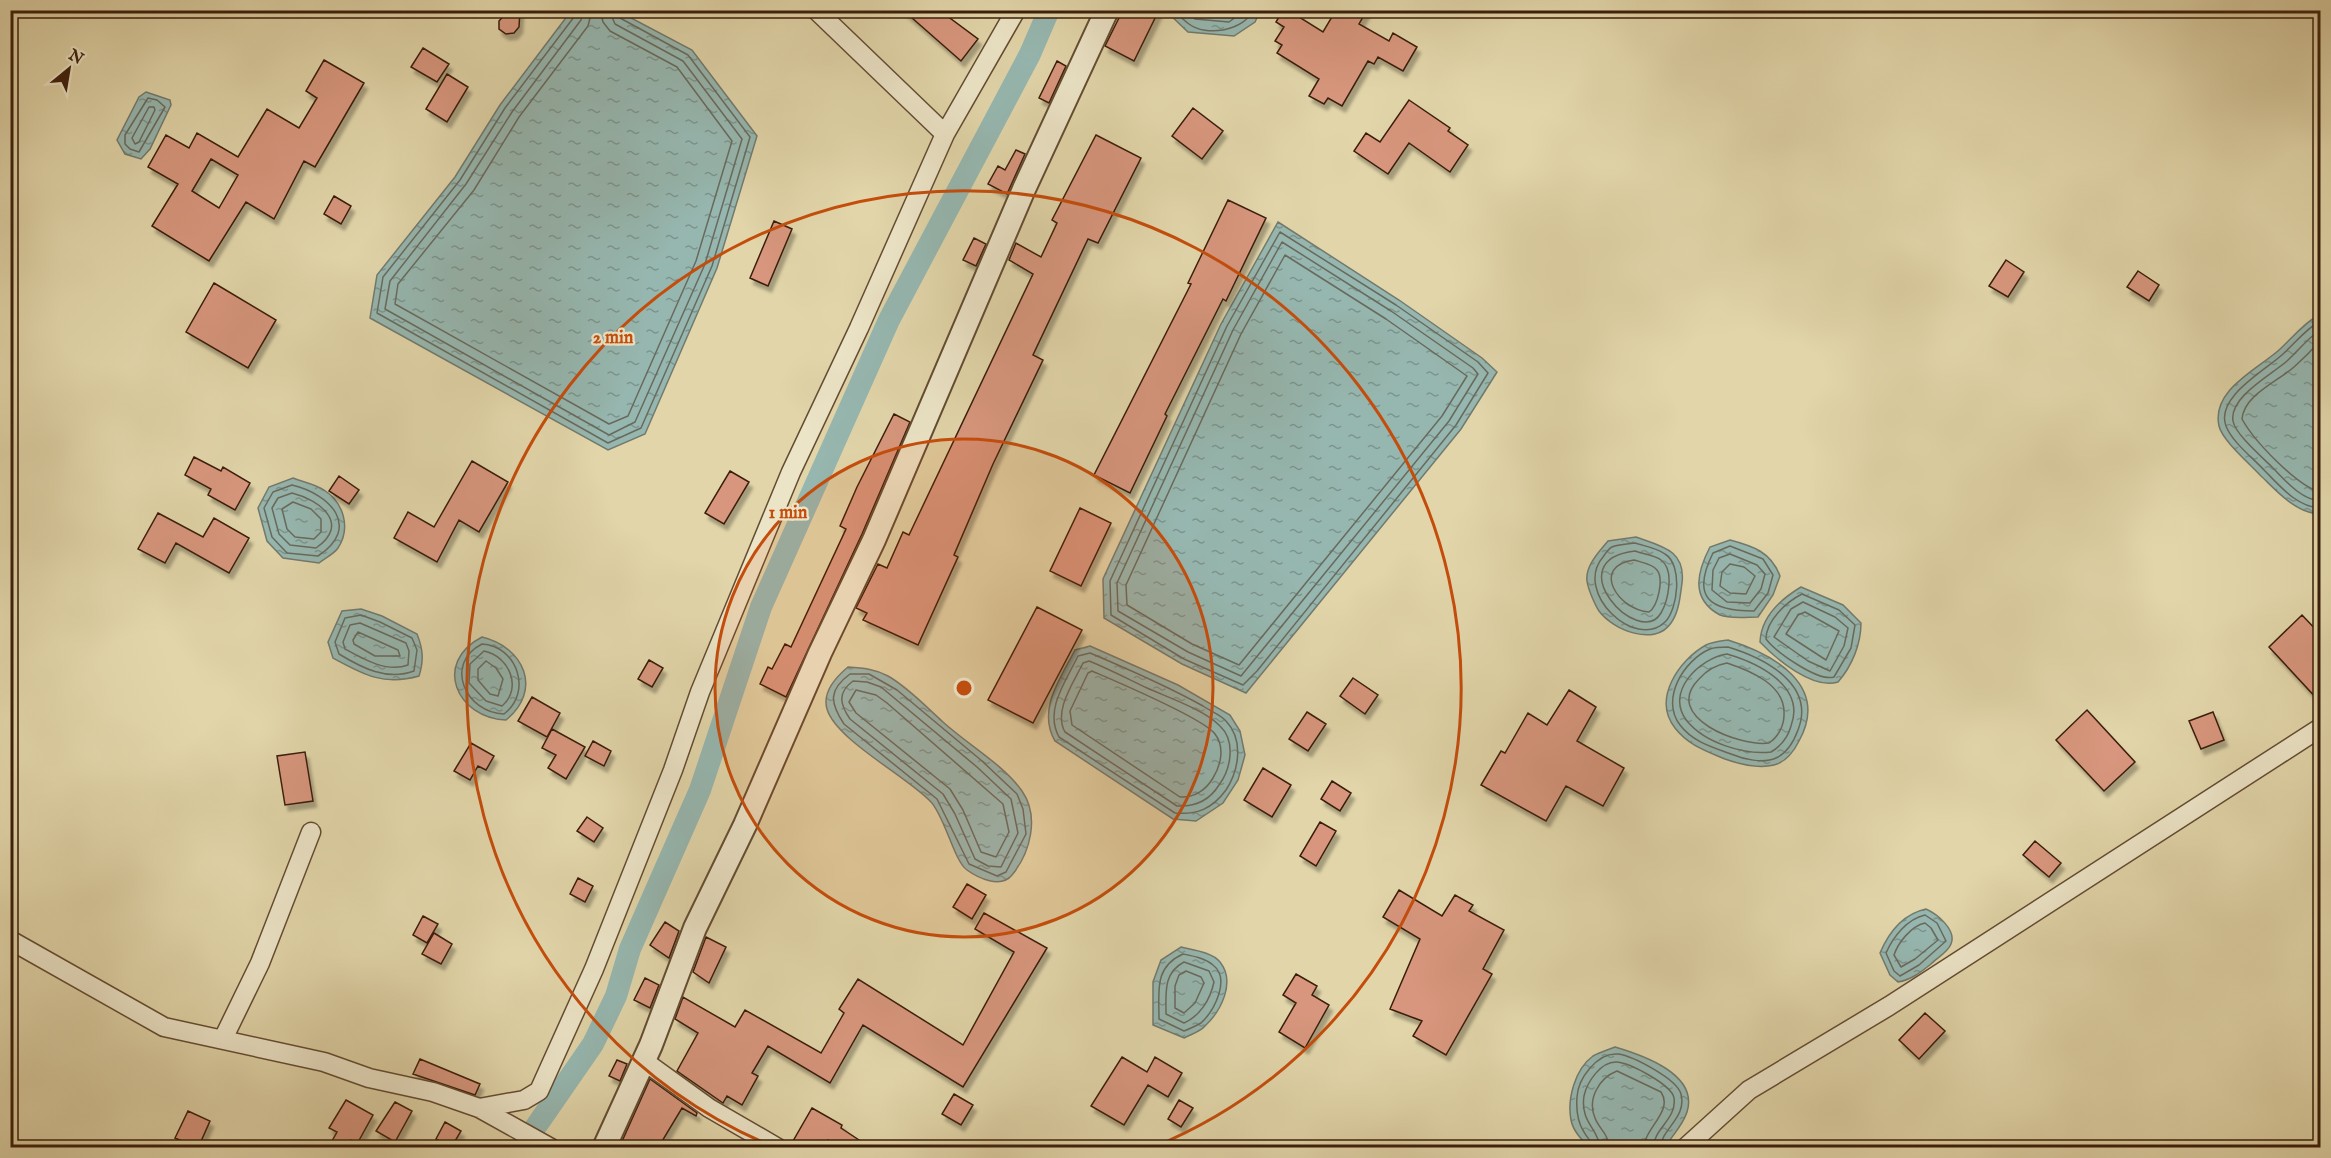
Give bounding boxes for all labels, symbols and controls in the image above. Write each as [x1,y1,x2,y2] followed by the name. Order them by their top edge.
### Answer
[39,39,99,99] north arrow
[64,45,87,70] text: N
[593,327,634,350] text: 2 min
[769,502,808,525] text: 1 min
[954,678,974,698] centre of rings

